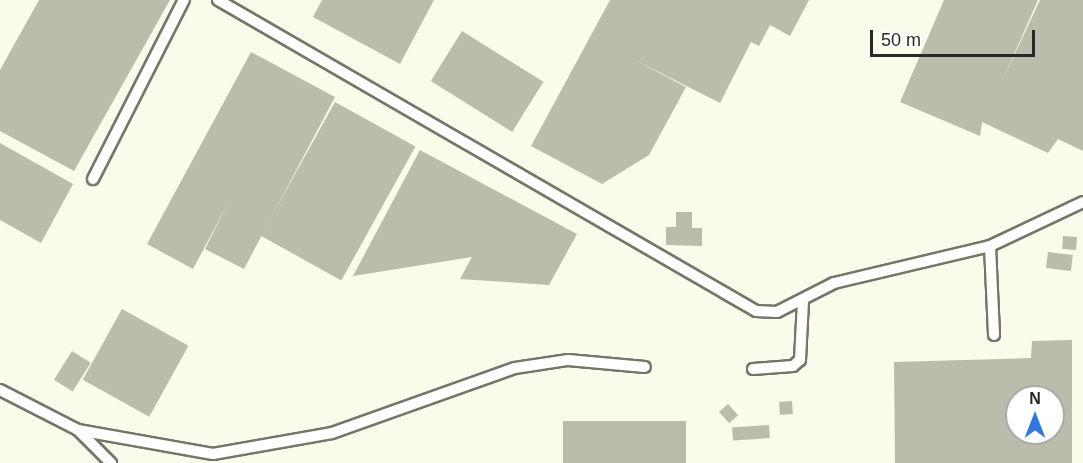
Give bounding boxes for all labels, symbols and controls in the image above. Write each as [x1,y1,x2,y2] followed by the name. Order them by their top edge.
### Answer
[873,18,1038,56] scale bar
[881,30,921,50] text: 50 m
[1005,385,1065,445] north arrow
[1029,390,1041,407] text: N

